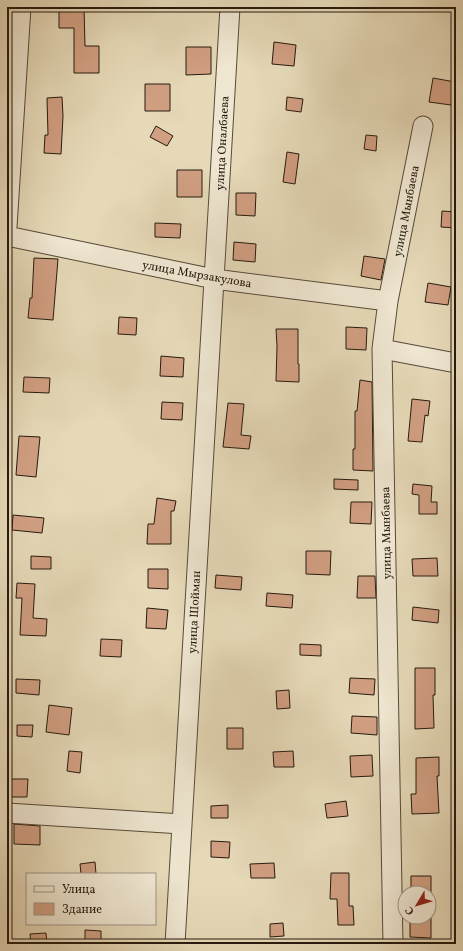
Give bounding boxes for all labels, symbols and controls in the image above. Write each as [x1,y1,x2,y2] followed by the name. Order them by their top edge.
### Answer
[213,95,233,191] street label: улица Оналбаева
[390,164,424,258] street label: улица Мынбаева
[141,257,253,293] street label: улица Мырзакулова
[378,486,396,580] street label: улица Мынбаева
[185,570,205,654] street label: улица Шойман
[26,873,156,925] legend
[62,882,95,898] text: Улица
[397,885,437,925] north arrow
[62,902,102,918] text: Здание
[402,903,418,918] text: С

